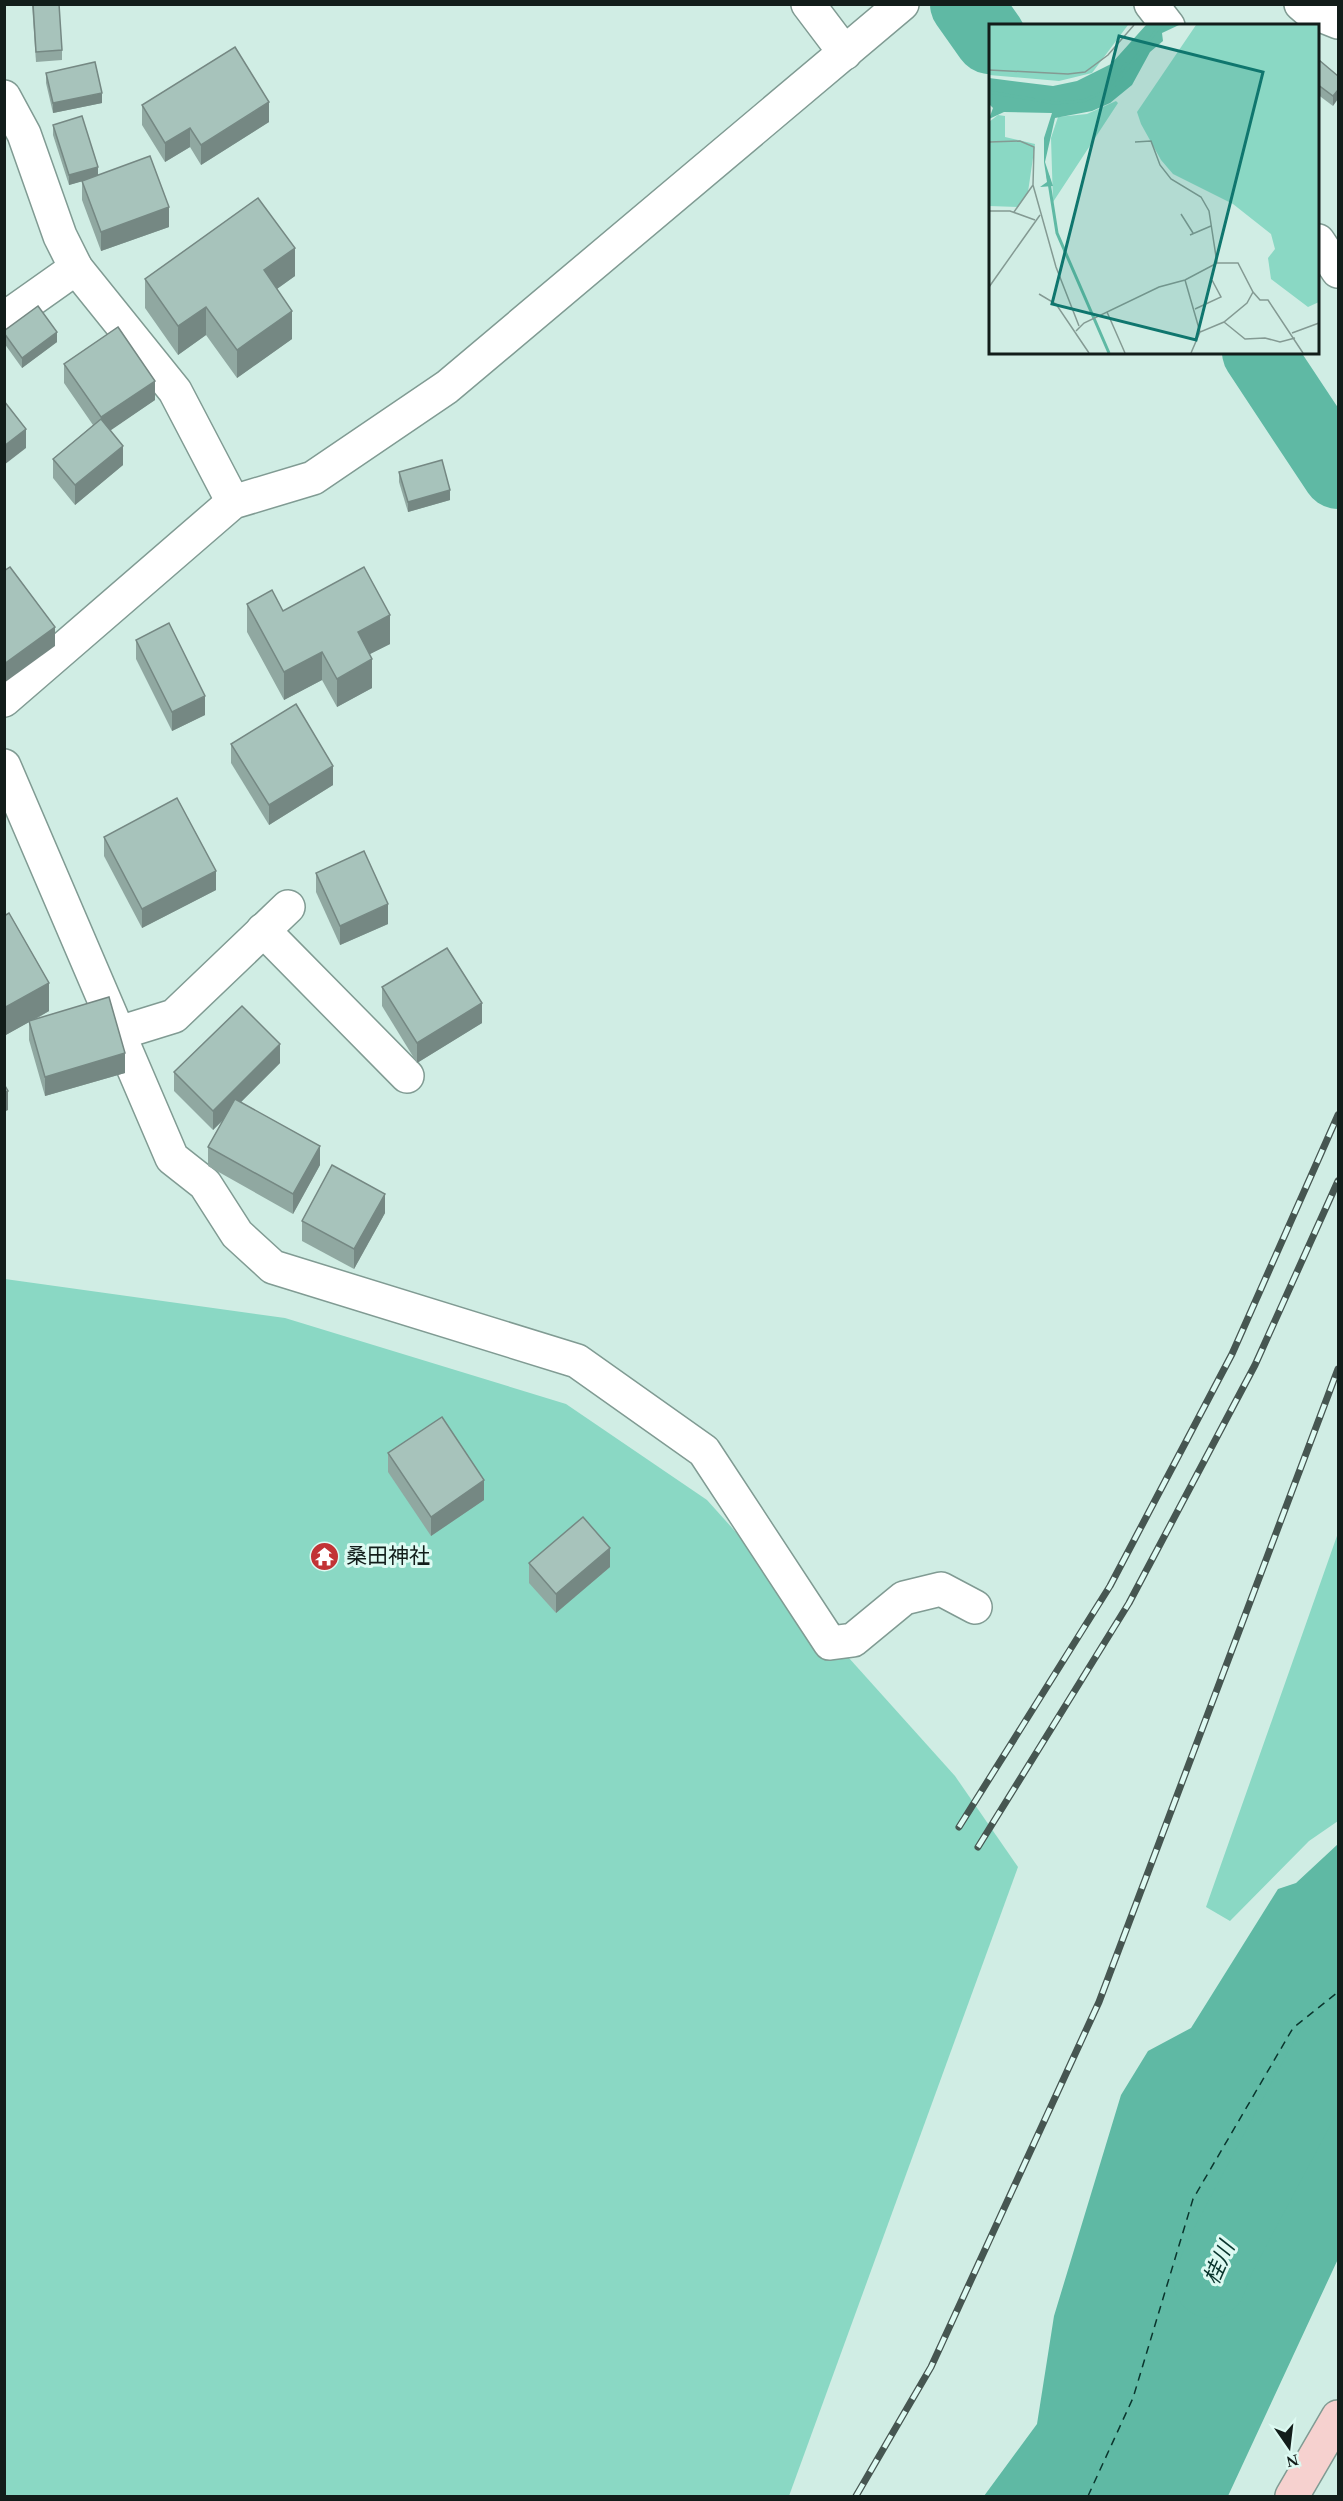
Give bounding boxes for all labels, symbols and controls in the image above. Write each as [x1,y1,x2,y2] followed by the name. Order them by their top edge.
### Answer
[989,24,1319,354] inset map
[309,1540,341,1572] temple icon: 桑田神社
[346,1544,430,1568] place label: 桑田神社
[1199,2236,1240,2288] water label: 桂川
[1259,2417,1319,2477] north arrow
[1284,2451,1300,2471] text: N

